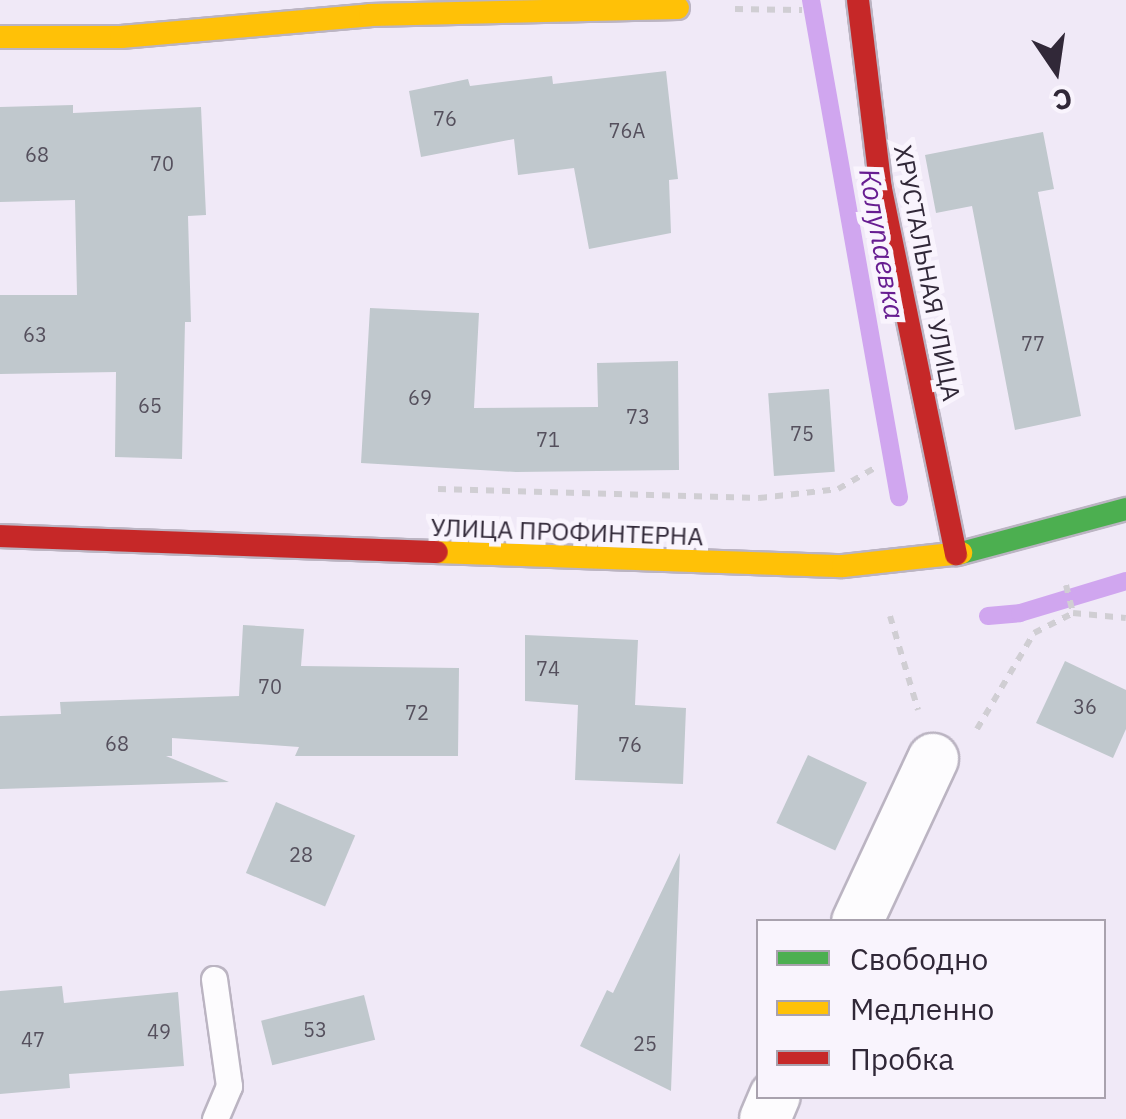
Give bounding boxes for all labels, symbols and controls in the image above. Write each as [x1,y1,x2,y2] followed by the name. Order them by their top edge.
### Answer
[1006,20,1106,120] north arrow
[1050,80,1076,120] text: С
[433,106,457,130] house number: 76
[609,118,645,142] house number: 76А
[25,142,49,166] house number: 68
[887,143,967,403] street label: ХРУСТАЛЬНАЯ УЛИЦА
[150,151,174,175] house number: 70
[852,166,912,322] water label: Колупаевка
[23,322,47,346] house number: 63
[1021,331,1045,355] house number: 77
[408,385,432,409] house number: 69
[138,393,162,417] house number: 65
[626,404,650,428] house number: 73
[790,421,814,445] house number: 75
[536,427,560,451] house number: 71
[430,512,704,552] street label: УЛИЦА ПРОФИНТЕРНА
[536,656,560,680] house number: 74
[258,674,282,698] house number: 70
[1073,694,1097,718] house number: 36
[405,700,429,724] house number: 72
[105,731,129,755] house number: 68
[618,732,642,756] house number: 76
[289,842,313,866] house number: 28
[756,919,1106,1099] legend
[850,939,988,978] text: Свободно
[850,989,994,1028] text: Медленно
[303,1017,327,1041] house number: 53
[147,1019,171,1043] house number: 49
[21,1027,45,1051] house number: 47
[633,1031,657,1055] house number: 25
[850,1039,954,1078] text: Пробка

